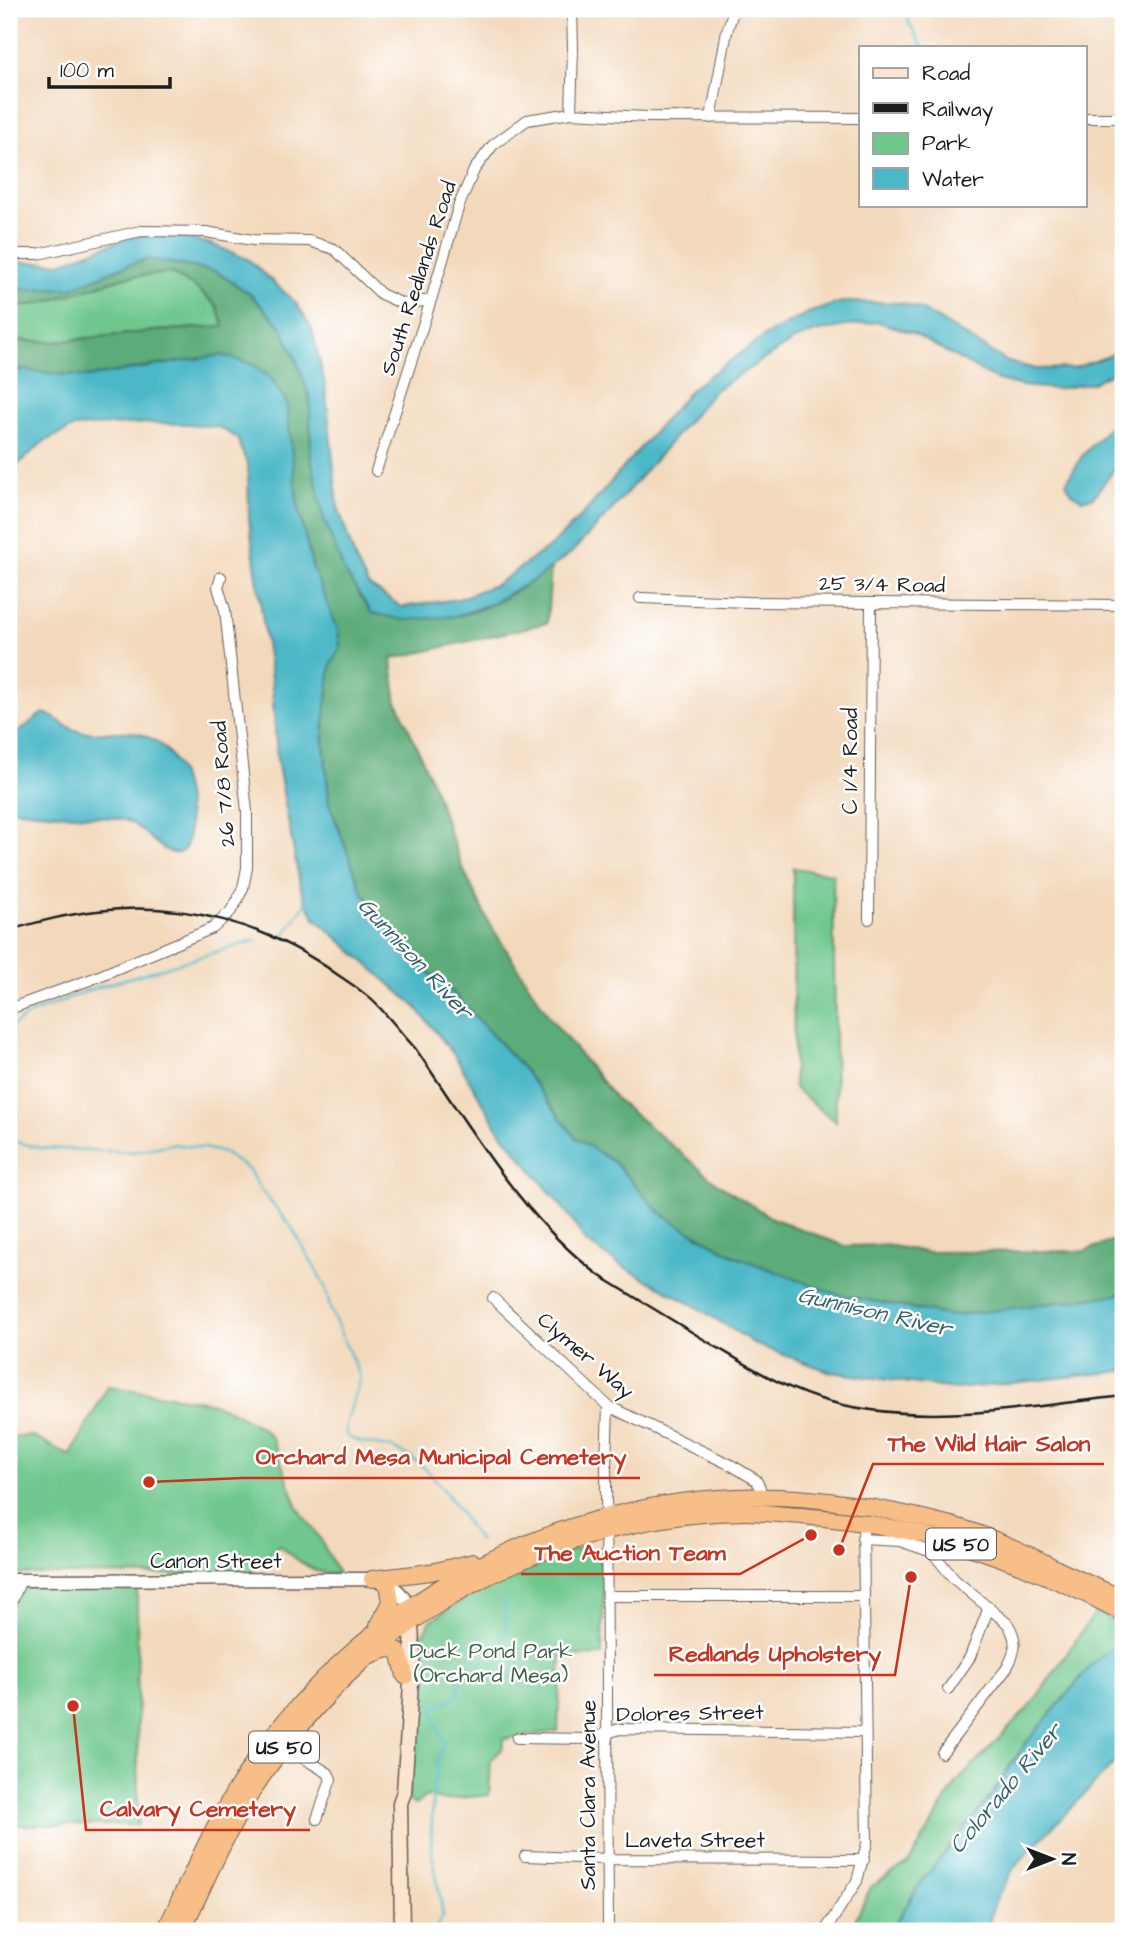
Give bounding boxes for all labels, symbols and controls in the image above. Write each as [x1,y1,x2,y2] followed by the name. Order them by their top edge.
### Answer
[49,46,170,90] scale bar
[859,46,1086,206] legend
[60,56,115,85] text: 100 m
[922,59,970,88] text: Road
[922,95,994,126] text: Railway
[922,129,971,158] text: Park
[922,165,984,194] text: Water
[373,177,464,379] street label: South Redlands Road
[819,569,946,600] street label: 25 3/4 Road
[836,708,865,814] street label: C 1/4 Road
[205,720,242,848] street label: 26 7/8 Road
[350,891,482,1028] water label: Gunnison River
[795,1279,957,1346] water label: Gunnison River
[530,1305,641,1407] street label: Clymer Way
[873,1420,1104,1464] callout: The Wild Hair Salon
[887,1428,1091,1460] text: The Wild Hair Salon
[242,1434,640,1478] callout: Orchard Mesa Municipal Cemetery
[256,1441,627,1475] text: Orchard Mesa Municipal Cemetery
[926,1528,996,1560] road number: US 50
[521,1530,740,1574] callout: The Auction Team
[533,1537,727,1569] text: The Auction Team
[150,1547,282,1576] street label: Canon Street
[654,1631,895,1675] callout: Redlands Upholstery
[410,1637,572,1690] park label: Duck Pond Park (Orchard Mesa)
[669,1638,882,1672] text: Redlands Upholstery
[616,1698,764,1729] street label: Dolores Street
[574,1700,603,1890] street label: Santa Clara Avenue
[942,1715,1071,1861] water label: Colorado River
[249,1732,319,1763] road number: US 50
[86,1786,310,1830] callout: Calvary Cemetery
[100,1793,296,1827] text: Calvary Cemetery
[1016,1825,1086,1895] north arrow
[625,1826,765,1855] street label: Laveta Street
[1054,1853,1081,1865] text: N

